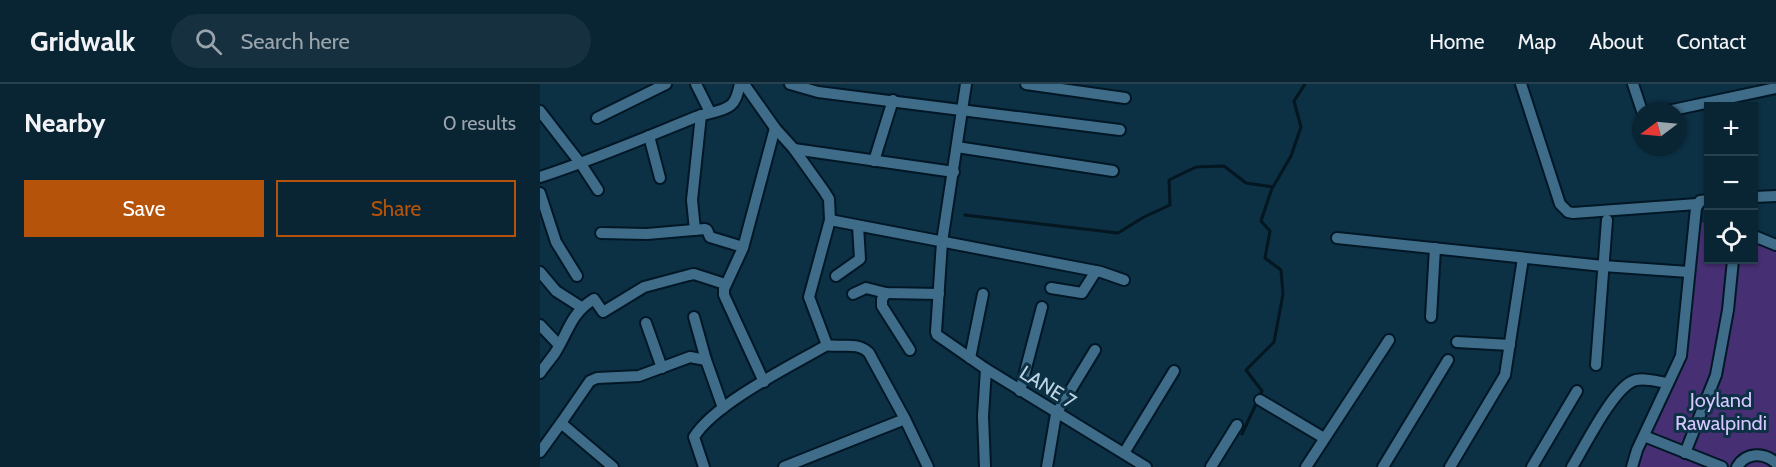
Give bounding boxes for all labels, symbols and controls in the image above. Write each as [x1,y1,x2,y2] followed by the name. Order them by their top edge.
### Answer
[171,14,591,68] search box
[30,24,135,58] text: Gridwalk
[192,25,225,58] icon: search
[240,28,350,55] text: Search here
[1429,29,1485,54] text: Home
[1518,29,1556,54] text: Map
[1589,29,1643,54] text: About
[1676,29,1746,54] text: Contact
[1632,102,1686,156] north arrow
[1704,102,1758,264] map controls
[1704,102,1758,156] button: +
[24,107,105,139] text: Nearby
[443,111,516,135] text: 0 results
[1704,156,1758,210] button: −
[24,180,264,237] button: Save
[276,180,516,237] button: Share
[1704,210,1758,264] button: locate
[1015,360,1081,414] street label: LANE 7
[1675,388,1767,435] park label: Joyland Rawalpindi

